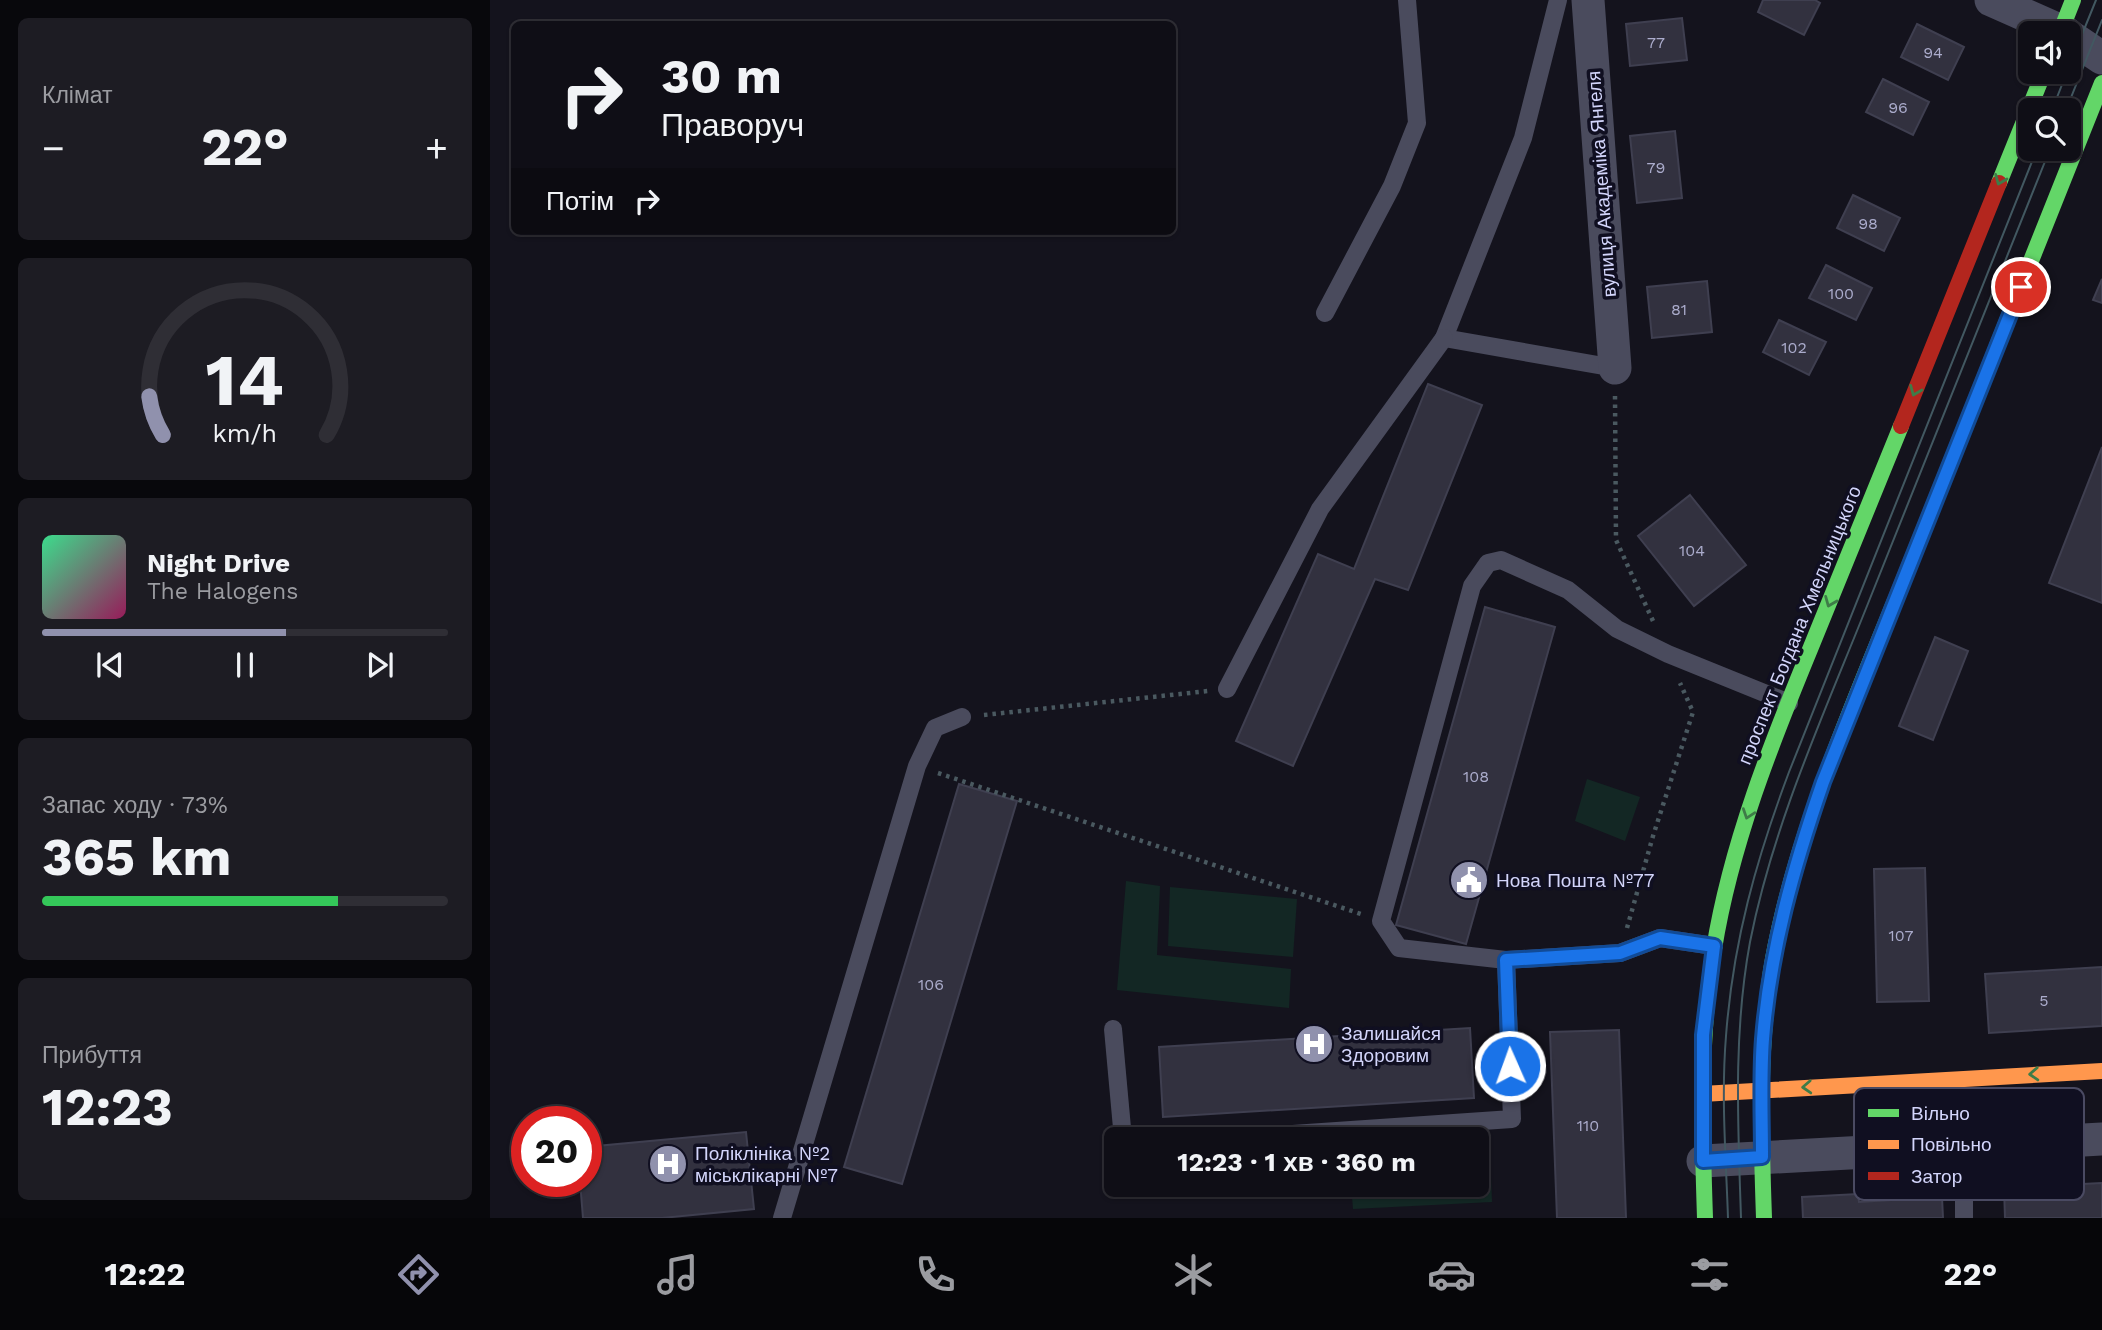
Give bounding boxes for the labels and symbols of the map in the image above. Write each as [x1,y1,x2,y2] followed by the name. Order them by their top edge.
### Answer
[1647,33,1665,52] house number: 77
[1923,43,1943,62] house number: 94
[1582,70,1621,298] street label: вулиця Академіка Янгеля
[1888,98,1908,117] house number: 96
[1647,158,1665,177] house number: 79
[1995,174,2009,186] one-way arrow
[1858,214,1878,233] house number: 98
[1991,257,2051,317] pin
[1828,284,1854,303] house number: 100
[1671,300,1687,319] house number: 81
[1781,338,1807,357] house number: 102
[1909,384,1923,397] one-way arrow
[1733,482,1866,768] street label: проспект Богдана Хмельницького
[1679,541,1705,560] house number: 104
[1824,596,1838,608] one-way arrow
[1463,767,1489,786] house number: 108
[1742,808,1756,820] one-way arrow
[1448,859,1490,901] public building icon: Нова Пошта №77
[1496,869,1654,892] place label: Нова Пошта №77
[1889,926,1913,945] house number: 107
[918,975,944,994] house number: 106
[2039,991,2049,1010] house number: 5
[1341,1022,1441,1067] place label: Залишайся Здоровим
[1293,1023,1335,1065] hospital icon: Залишайся Здоровим
[1473,1029,1547,1103] position arrow
[2028,1067,2039,1082] one-way arrow
[1801,1079,1812,1094] one-way arrow
[1854,1088,2084,1200] legend
[1911,1102,1970,1125] text: Вільно
[511,1106,602,1197] speed limit sign: 20
[1577,1116,1599,1135] house number: 110
[1911,1133,1992,1156] text: Повільно
[695,1142,838,1187] place label: Поліклініка №2 міськлікарні №7
[647,1143,689,1185] hospital icon: Поліклініка №2 міськлікарні №7
[1911,1165,1962,1188] text: Затор

